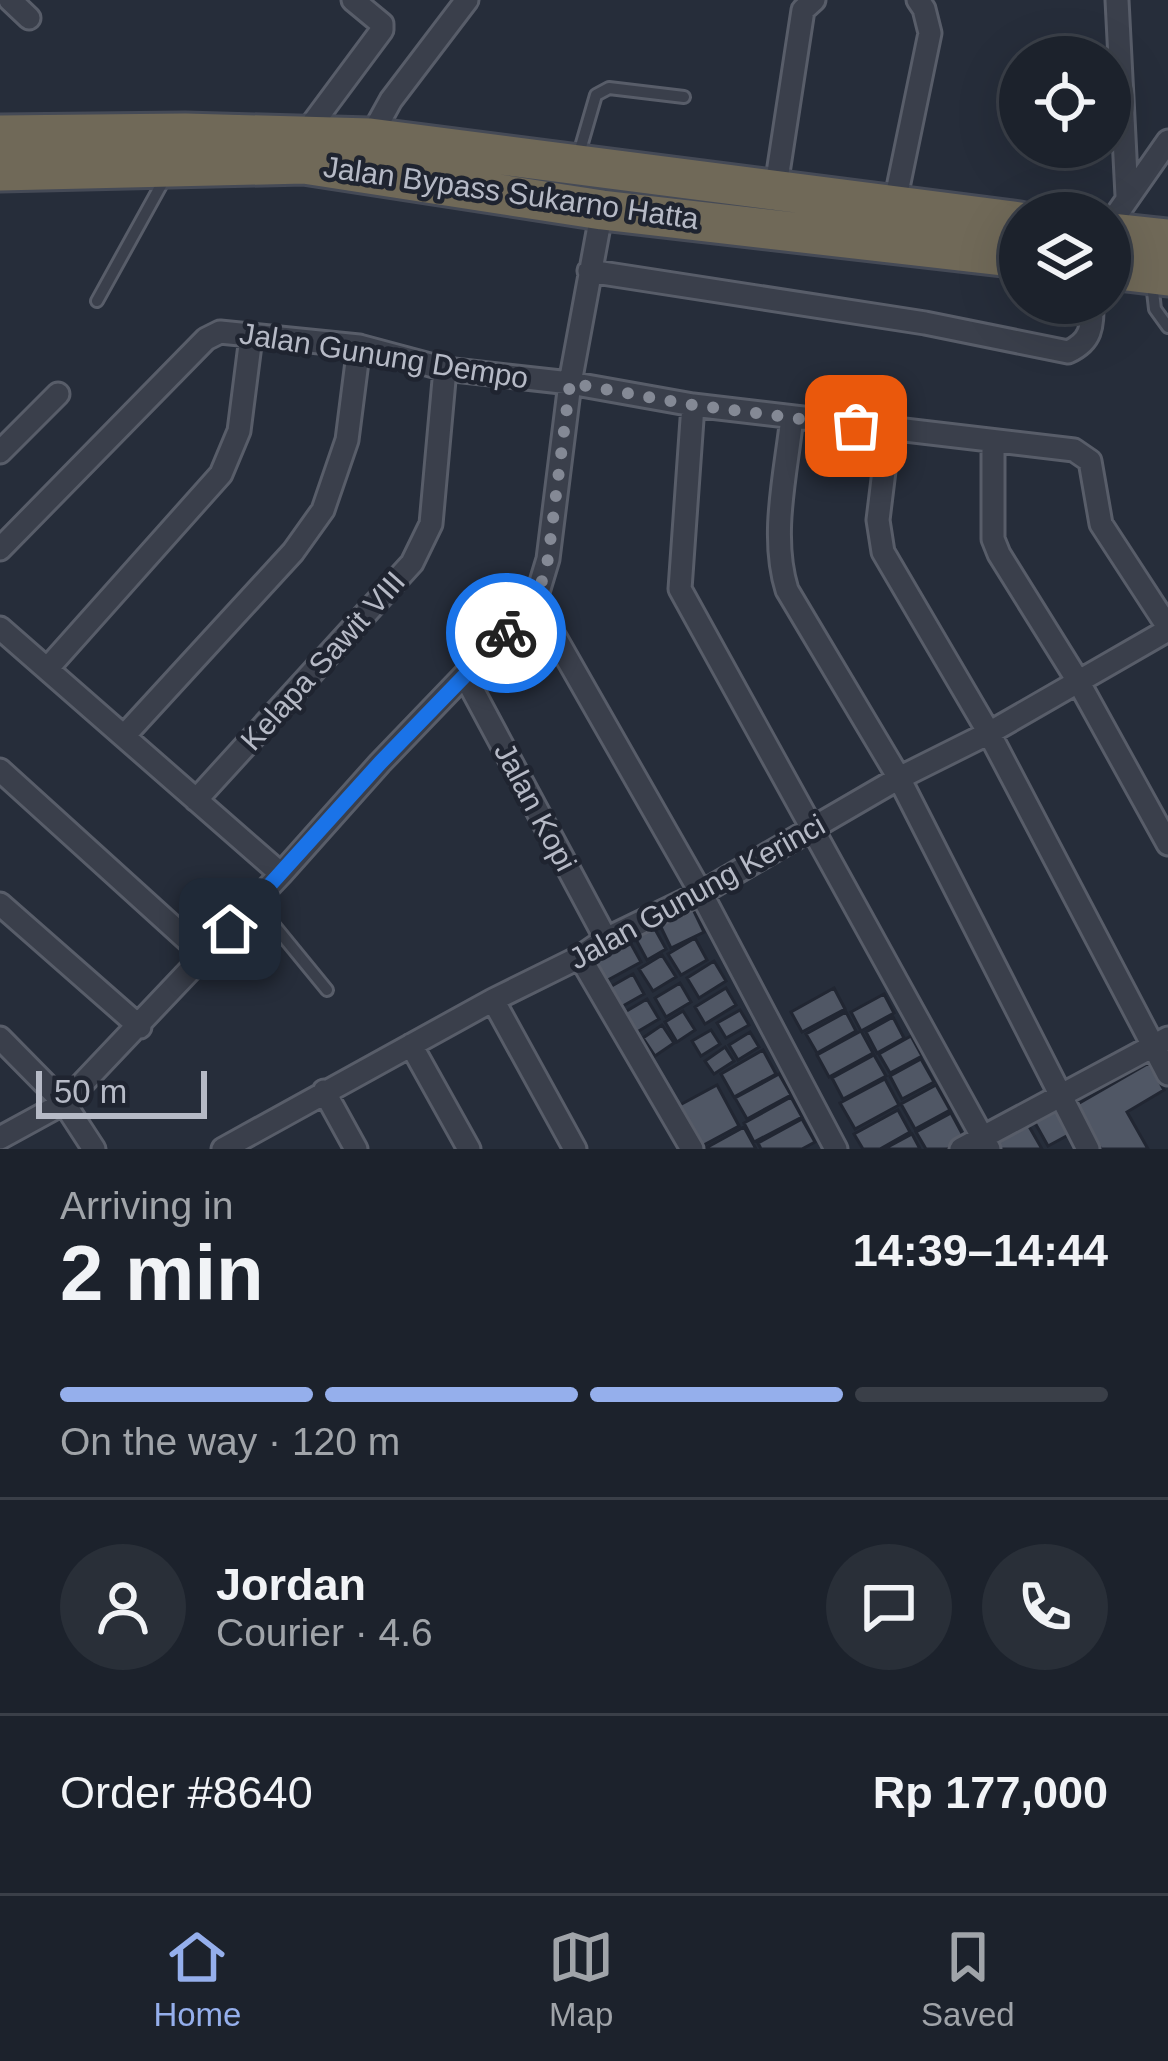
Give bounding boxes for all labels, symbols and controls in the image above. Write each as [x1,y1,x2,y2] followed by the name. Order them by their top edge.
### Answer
[999,36,1131,324] map controls
[999,36,1131,168] button: locate
[321,150,701,235] street label: Jalan Bypass Sukarno Hatta
[999,192,1131,324] button: layers
[237,316,531,395] street label: Jalan Gunung Dempo
[805,375,907,477] pin
[823,393,889,459] icon: bag
[234,565,411,757] street label: Kelapa Sawit VIII
[446,573,566,693] courier
[473,600,539,666] icon: bike
[488,737,583,876] street label: Jalan Kopi
[563,808,830,976] street label: Jalan Gunung Kerinci
[179,878,281,980] pin
[197,896,263,962] icon: home
[36,1065,207,1118] scale bar
[54,1073,127,1110] text: 50 m
[60,1184,233,1227] text: Arriving in
[853,1225,1108,1276] text: 14:39–14:44
[60,1229,264,1317] text: 2 min
[60,1420,400,1463] text: On the way · 120 m
[60,1544,186,1670] button: person
[826,1544,952,1670] button: chat
[982,1544,1108,1670] button: phone
[216,1559,366,1610] text: Jordan
[216,1611,433,1654] text: Courier · 4.6
[60,1767,313,1818] text: Order #8640
[873,1767,1108,1818] text: Rp 177,000
[153,1924,241,2034] tab: Home
[548,1924,614,2034] tab: Map
[921,1924,1015,2034] tab: Saved

